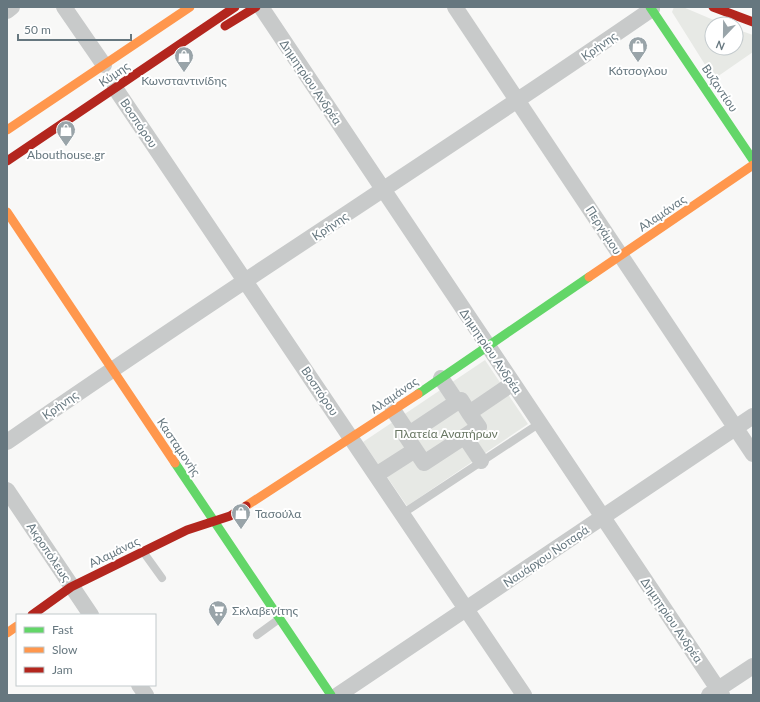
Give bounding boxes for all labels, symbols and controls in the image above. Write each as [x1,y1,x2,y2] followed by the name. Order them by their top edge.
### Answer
[18,16,131,42] scale bar
[704,16,744,56] north arrow
[24,22,51,37] text: 50 m
[578,28,620,64] street label: Κρήνης
[627,35,649,63] shop icon: Κότσογλου
[277,36,346,128] street label: Δημητρίου Ανδρέα
[714,38,726,53] text: N
[173,45,195,73] shop icon: Κωνσταντινίδης
[96,58,133,90] street label: Κύμης
[699,61,741,115] street label: Βυζαντίου
[609,63,667,78] place label: Κότσογλου
[141,73,227,88] place label: Κωνσταντινίδης
[117,96,161,150] street label: Βοσπόρου
[55,119,77,147] shop icon: Abouthouse.gr
[27,147,106,162] place label: Abouthouse.gr
[635,191,689,234] street label: Αλαμάνας
[583,203,625,257] street label: Περγάμου
[309,208,351,243] street label: Κρήνης
[457,305,526,397] street label: Δημητρίου Ανδρέα
[298,364,342,418] street label: Βοσπόρου
[367,373,421,416] street label: Αλαμάνας
[39,387,81,423] street label: Κρήνης
[154,415,204,479] street label: Κασταμονής
[394,426,498,441] park label: Πλατεία Αναπήρων
[230,502,252,530] shop icon: Τασούλα
[255,506,302,521] place label: Τασούλα
[24,520,74,585] street label: Ακροπόλεως
[500,521,592,590] street label: Ναυάρχου Νοταρά
[86,533,142,571] street label: Αλαμάνας
[638,574,707,666] street label: Δημητρίου Ανδρέα
[207,599,229,627] supermarket icon: Σκλαβενίτης
[232,603,299,618] place label: Σκλαβενίτης
[16,614,156,686] legend
[52,622,74,637] text: Fast
[52,642,78,657] text: Slow
[52,662,73,677] text: Jam

